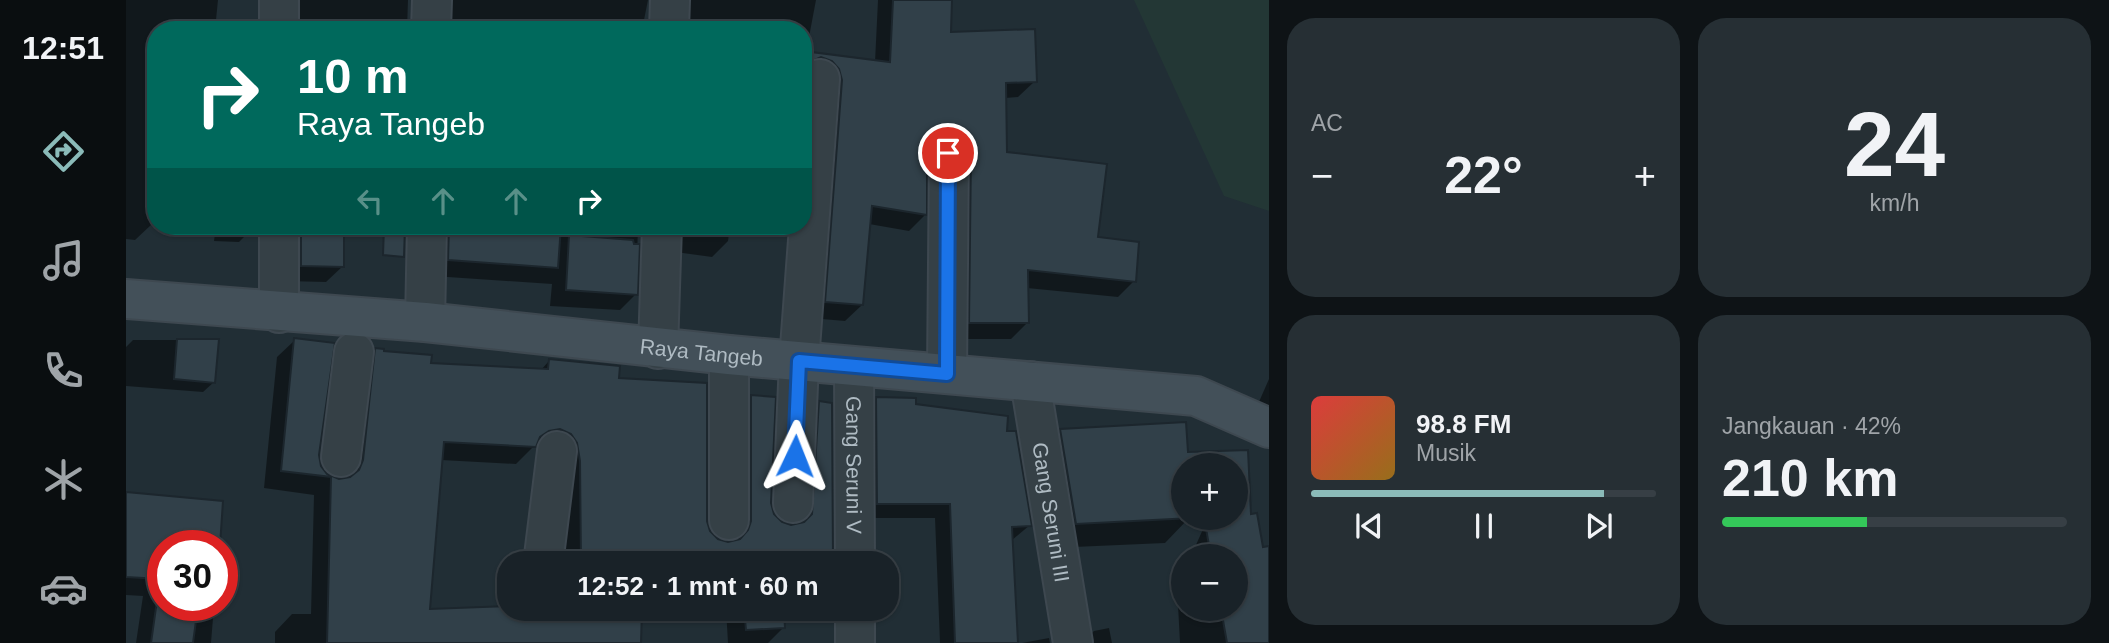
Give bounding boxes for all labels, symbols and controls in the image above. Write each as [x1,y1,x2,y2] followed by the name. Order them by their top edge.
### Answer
[22,30,104,66] text: 12:51
[182,49,273,140] icon: right
[297,49,409,103] text: 10 m
[1844,94,1945,195] text: 24
[297,106,485,142] text: Raya Tangeb
[1311,110,1343,136] text: AC
[918,123,978,183] pin
[39,127,88,176] icon: directions
[929,134,967,172] icon: arrive
[1444,146,1523,204] text: 22°
[1311,155,1333,197] text: −
[1634,155,1656,197] text: +
[351,182,389,220] icon: left
[424,182,462,220] icon: ahead
[497,182,535,220] icon: ahead
[570,182,608,220] icon: right
[1870,190,1919,216] text: km/h
[39,236,88,285] icon: music
[639,334,764,369] street label: Raya Tangeb
[39,346,88,395] icon: phone
[843,396,866,534] street label: Gang Seruni V
[1416,409,1511,439] text: 98.8 FM
[1722,413,1901,439] text: Jangkauan · 42%
[758,419,832,493] position arrow
[1416,440,1476,466] text: Musik
[1029,441,1074,584] street label: Gang Seruni III
[1722,449,1898,507] text: 210 km
[1171,453,1248,621] map controls
[1171,453,1248,530] button: +
[39,455,88,504] icon: climate
[1350,507,1388,545] icon: previous
[1465,507,1503,545] icon: pause
[1580,507,1618,545] icon: next
[147,530,238,621] speed limit sign: 30
[1171,544,1248,621] button: −
[39,564,88,613] icon: car
[577,571,819,601] text: 12:52 · 1 mnt · 60 m

